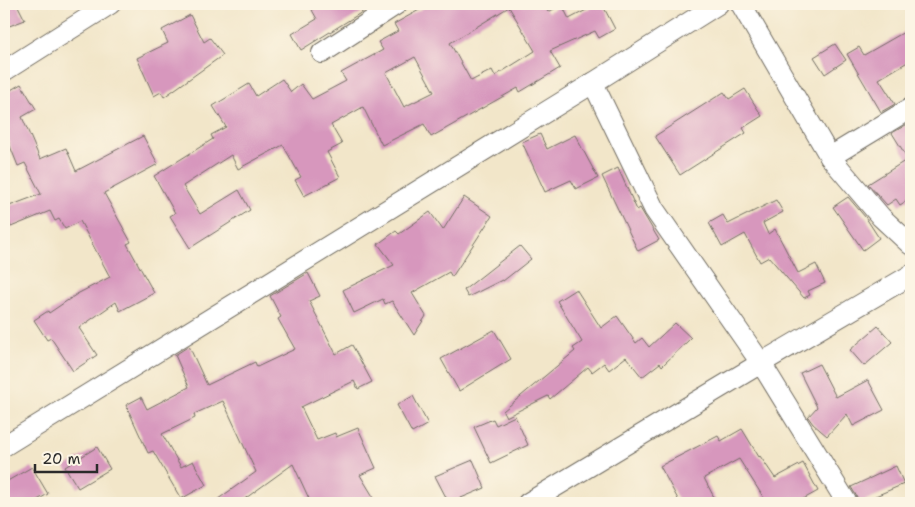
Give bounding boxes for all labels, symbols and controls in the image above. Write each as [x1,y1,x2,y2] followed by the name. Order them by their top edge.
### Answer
[35,442,98,474] scale bar
[42,449,81,469] text: 20 m

